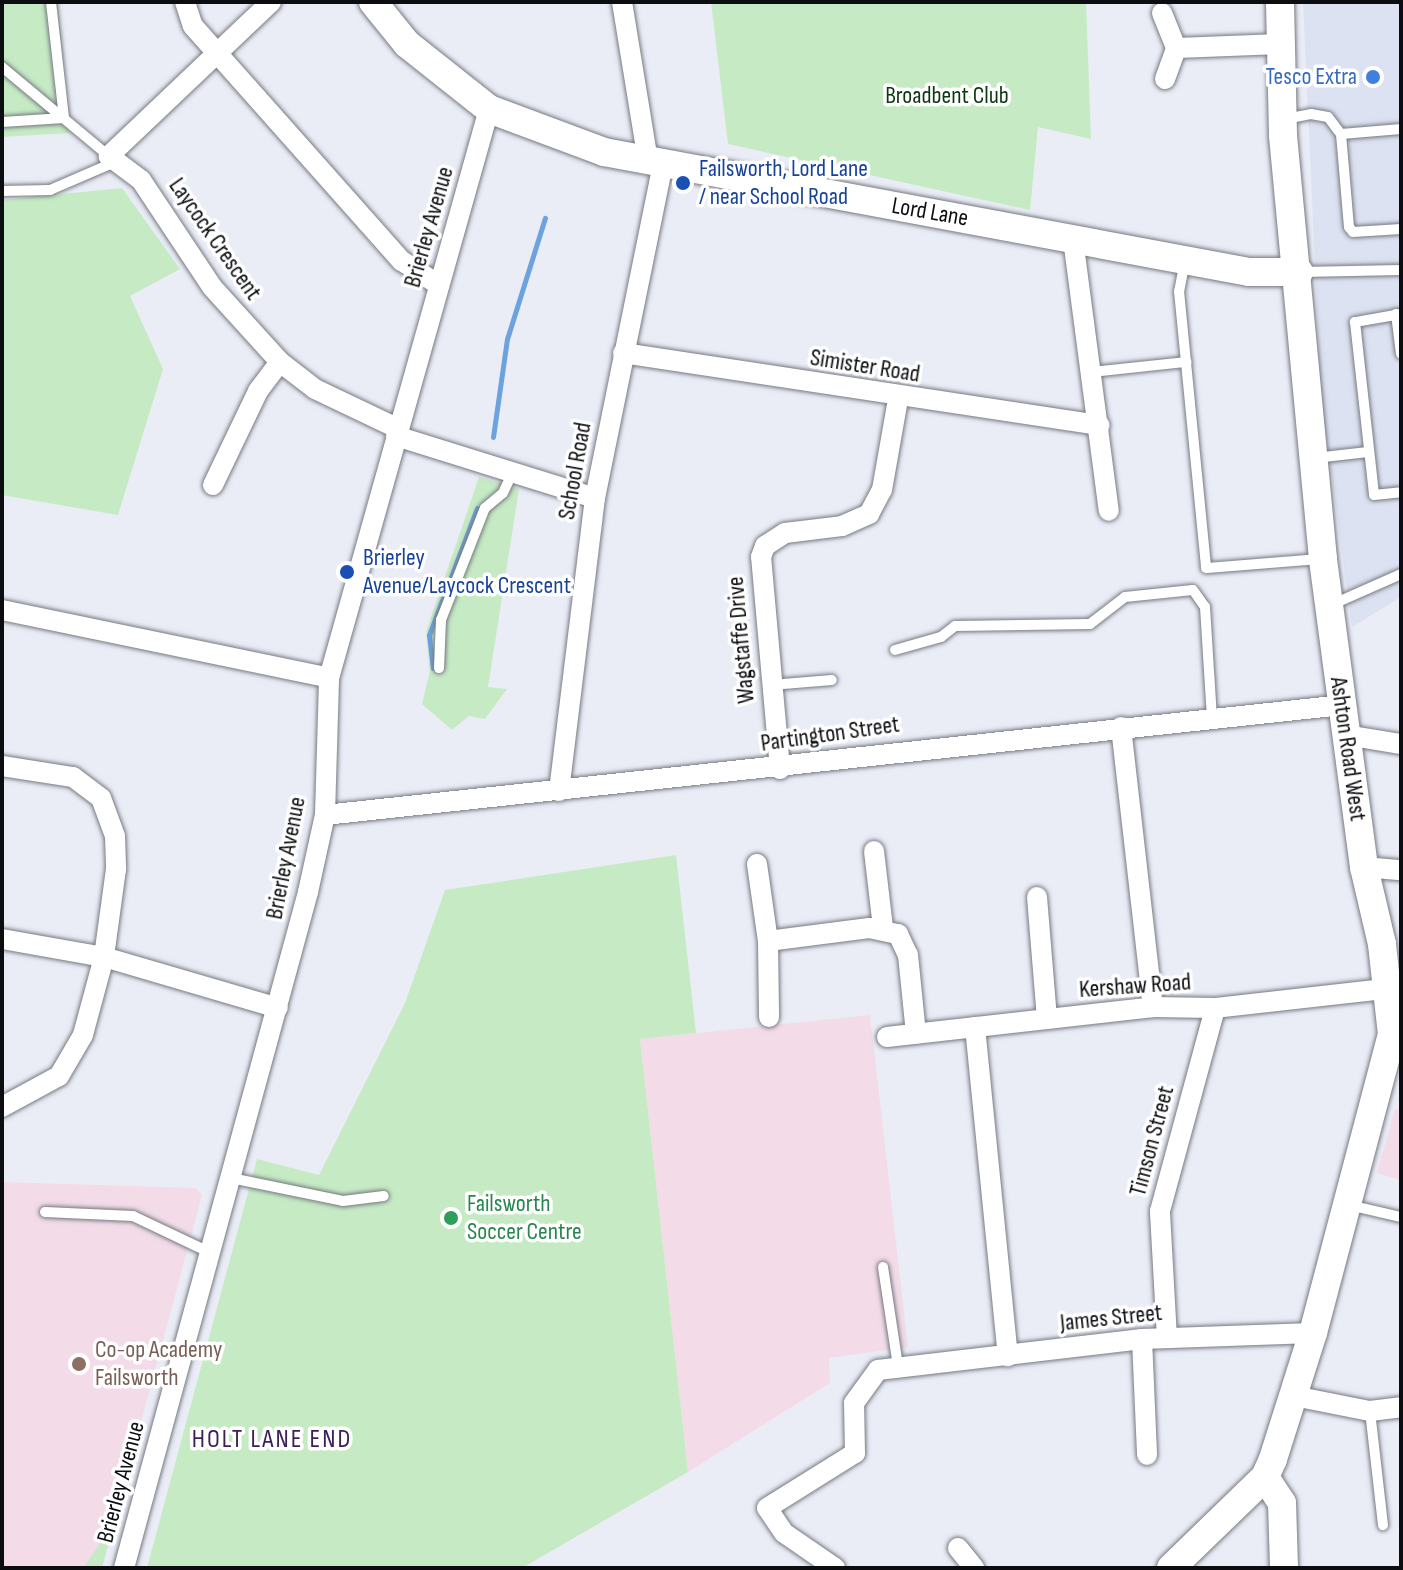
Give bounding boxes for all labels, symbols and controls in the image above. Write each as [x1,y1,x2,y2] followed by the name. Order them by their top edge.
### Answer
[1265,63,1357,91] place label: Tesco Extra
[1364,68,1382,86] marker: Tesco Extra
[885,82,1009,110] park label: Broadbent Club
[699,155,868,211] place label: Failsworth, Lord Lane / near School Road
[398,163,460,291] street label: Brierley Avenue
[162,172,268,306] street label: Laycock Crescent
[674,174,692,192] marker: Failsworth, Lord Lane / near School Road
[890,191,970,233] street label: Lord Lane
[808,343,922,389] street label: Simister Road
[552,420,598,522] street label: School Road
[363,544,571,600] place label: Brierley Avenue/Laycock Crescent
[338,563,356,581] marker: Brierley Avenue/Laycock Crescent
[721,575,761,705] street label: Wagstaffe Drive
[1324,675,1372,823] street label: Ashton Road West
[759,710,901,758] street label: Partington Street
[260,794,312,922] street label: Brierley Avenue
[1078,968,1192,1004] street label: Kershaw Road
[1123,1083,1181,1199] street label: Timson Street
[467,1190,582,1246] place label: Failsworth Soccer Centre
[442,1209,460,1227] marker: Failsworth Soccer Centre
[1059,1298,1163,1338] street label: James Street
[95,1336,222,1392] place label: Co-op Academy Failsworth
[70,1355,88,1373] marker: Co-op Academy Failsworth
[91,1418,151,1546] street label: Brierley Avenue
[192,1424,352,1456] district label: HOLT LANE END

